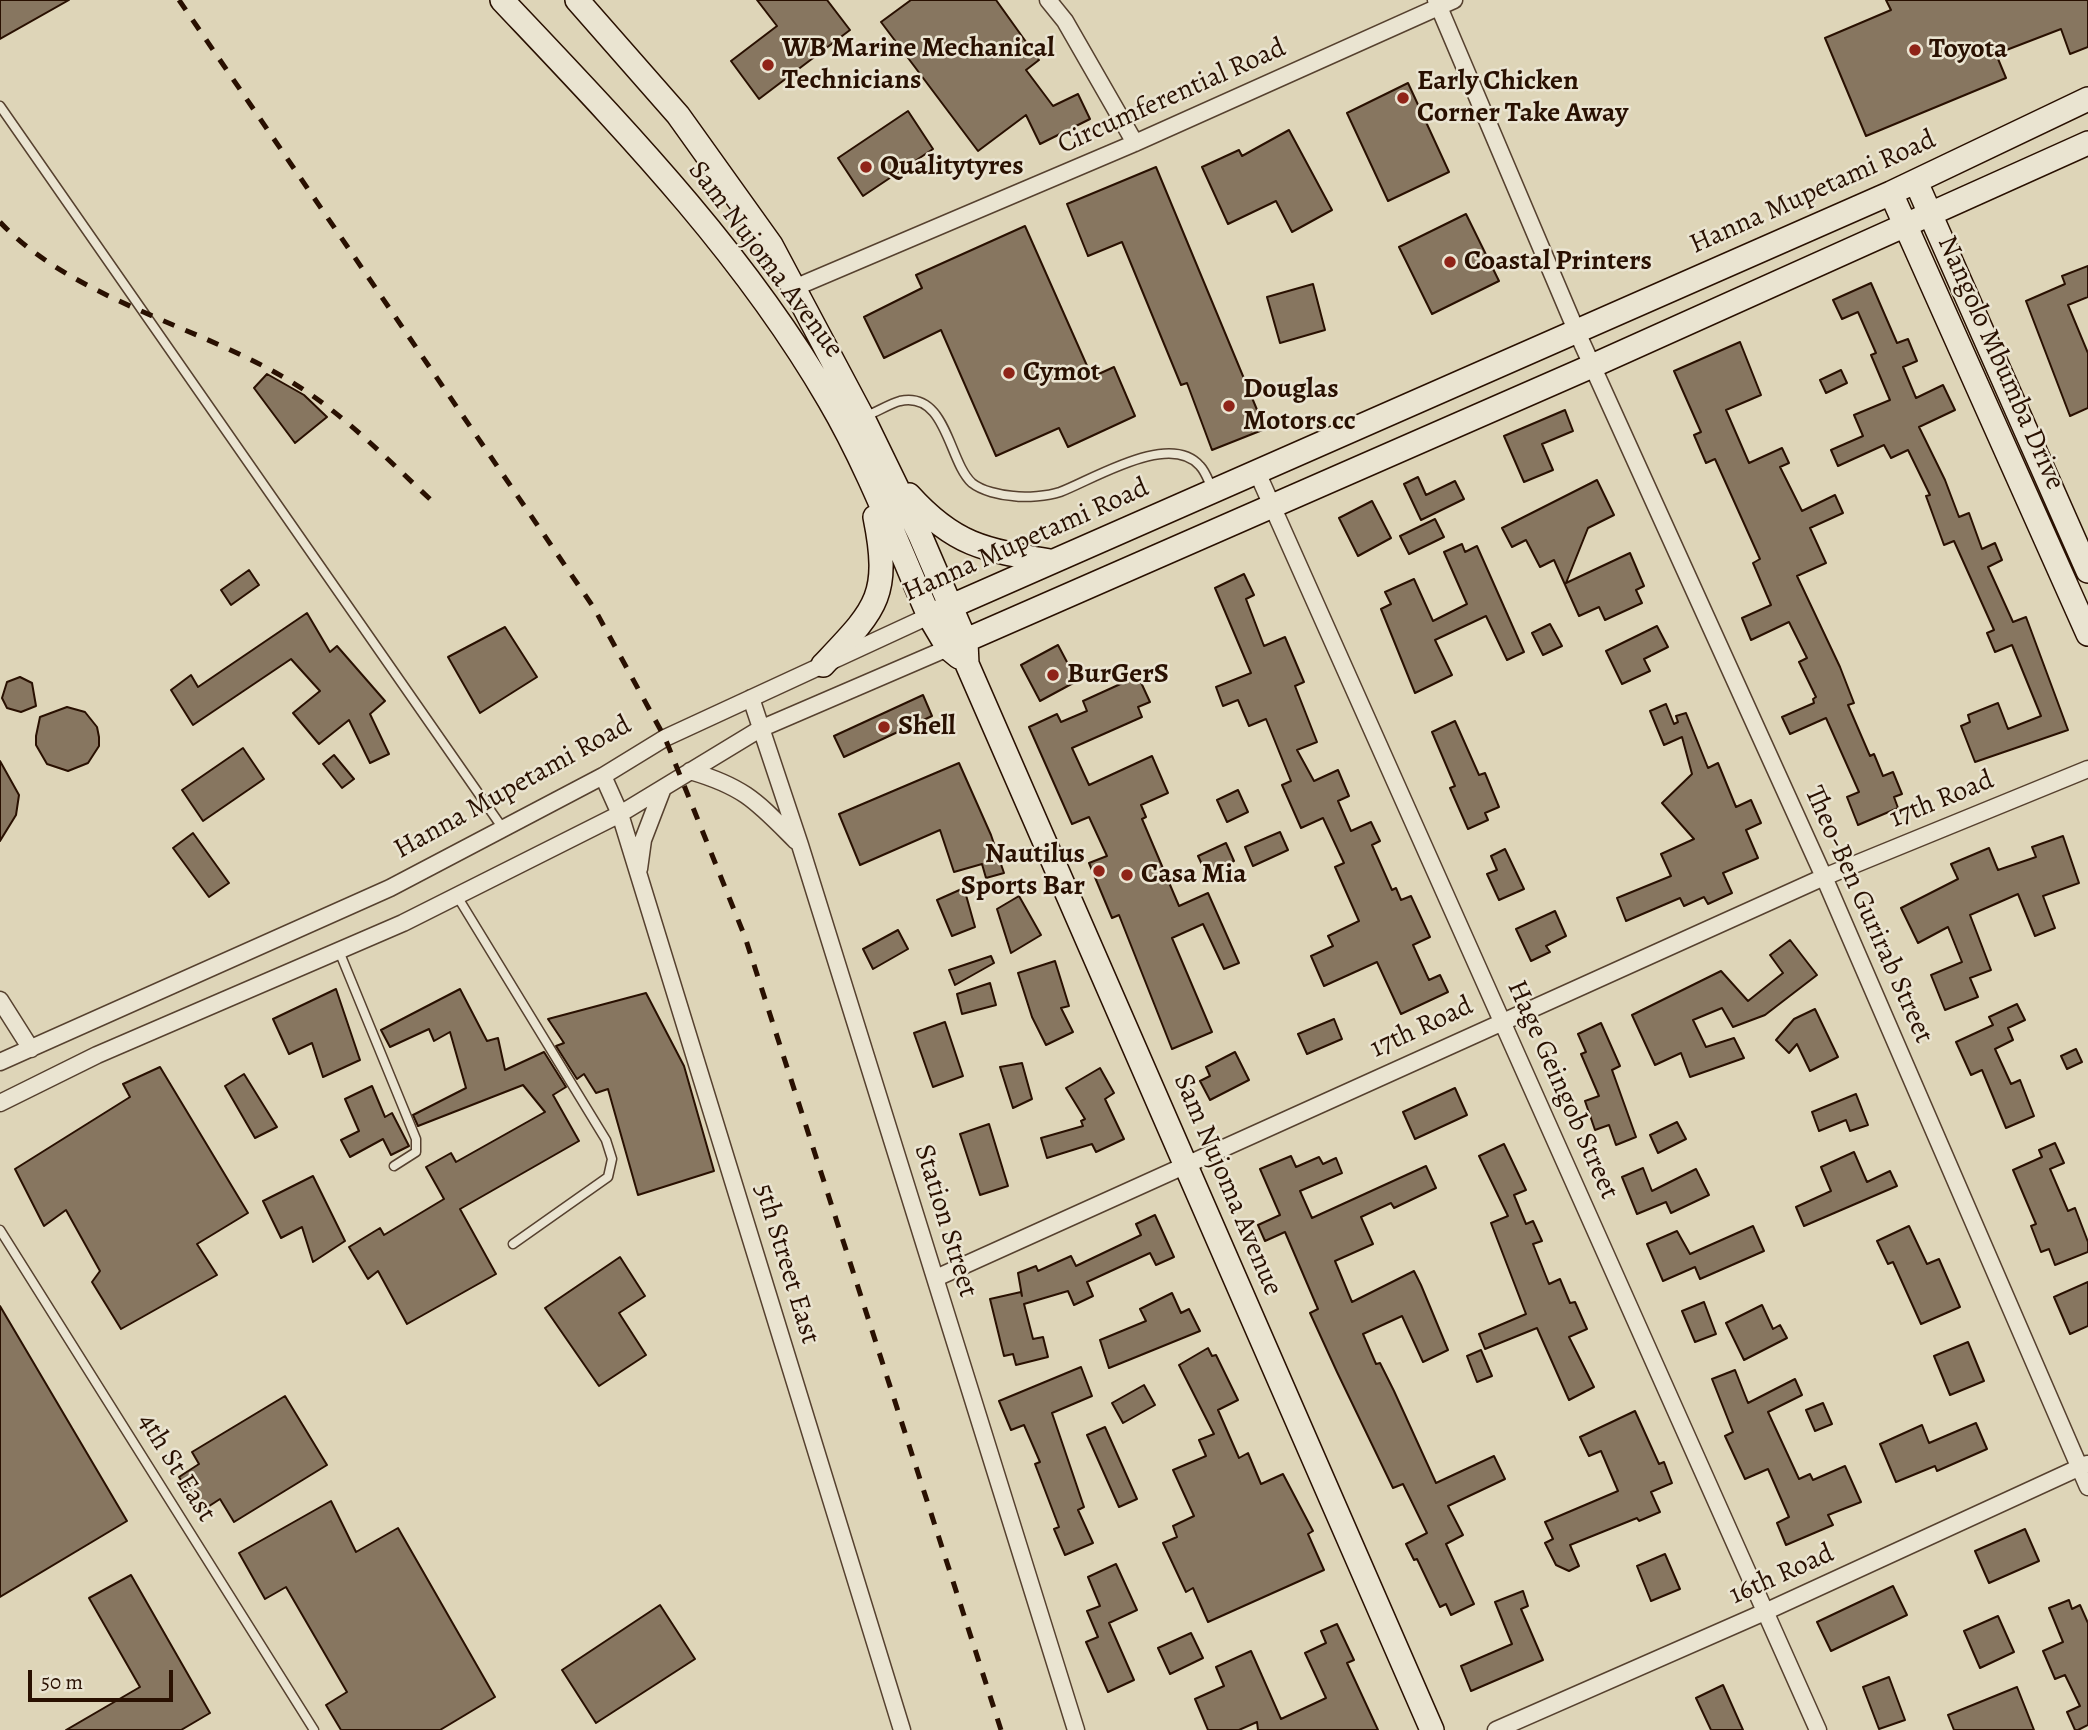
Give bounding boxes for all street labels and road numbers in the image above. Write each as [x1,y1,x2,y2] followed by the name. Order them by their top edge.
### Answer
[1053,32,1291,162] street label: Circumferential Road
[1685,124,1941,262] street label: Hanna Mupetami Road
[680,155,850,365] street label: Sam Nujoma Avenue
[1929,231,2071,495] street label: Nangolo Mbumba Drive
[898,472,1154,610] street label: Hanna Mupetami Road
[389,709,637,867] street label: Hanna Mupetami Road
[1885,764,1999,836] street label: 17th Road
[1796,781,1940,1049] street label: Theo-Ben Gurirab Street
[1499,975,1625,1205] street label: Hage Geingob Street
[1365,990,1479,1066] street label: 17th Road
[1165,1069,1289,1301] street label: Sam Nujoma Avenue
[906,1141,984,1301] street label: Station Street
[746,1180,826,1348] street label: 5th Street East
[130,1408,222,1528] street label: 4th St East
[1725,1537,1839,1613] street label: 16th Road

